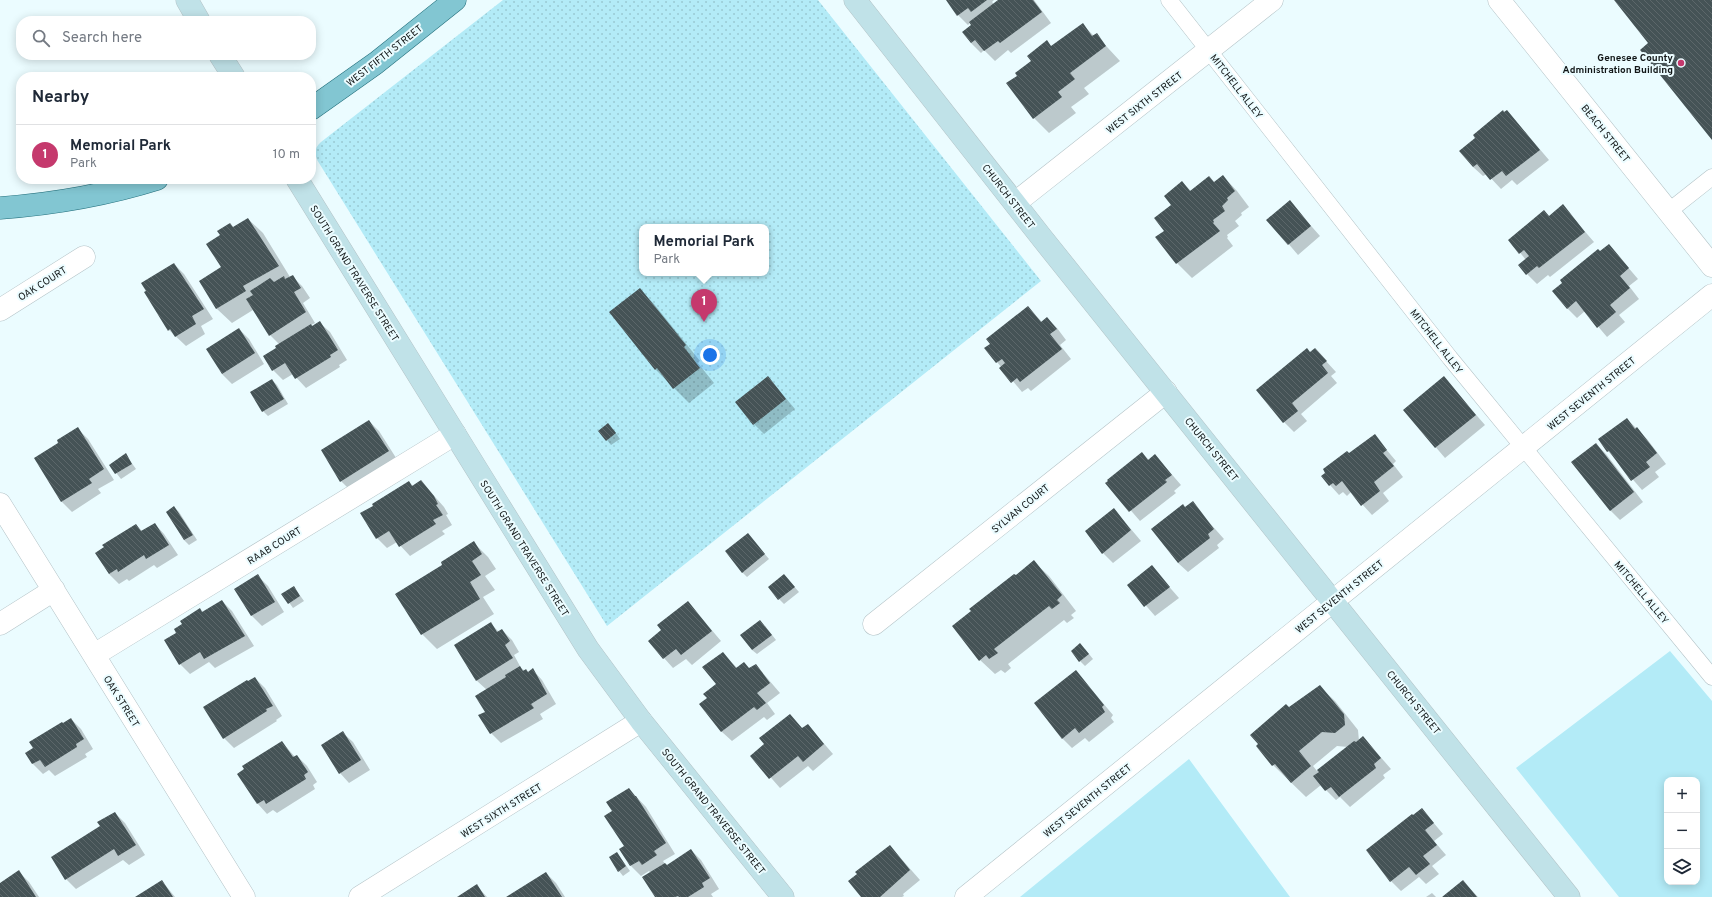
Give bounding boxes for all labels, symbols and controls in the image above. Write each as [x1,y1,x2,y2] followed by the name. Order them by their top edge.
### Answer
[16,16,316,60] search box
[344,22,426,90] street label: WEST FIFTH STREET
[30,27,52,49] icon: search
[62,29,142,48] text: Search here
[1207,52,1265,122] street label: MITCHELL ALLEY
[1563,52,1673,77] place label: Genesee County Administration Building
[1676,58,1686,68] marker: Genesee County Administration Building
[1104,69,1186,137] street label: WEST SIXTH STREET
[32,87,89,109] text: Nearby
[1578,102,1632,166] street label: BEACH STREET
[70,137,171,156] text: Memorial Park
[42,147,48,163] text: 1
[273,147,300,163] text: 10 m
[70,156,97,172] text: Park
[979,162,1037,232] street label: CHURCH STREET
[306,203,401,344] street label: SOUTH GRAND TRAVERSE STREET
[639,224,769,276] popup
[653,233,755,252] text: Memorial Park
[653,252,680,268] text: Park
[16,264,70,304] street label: OAK COURT
[691,289,717,322] pin: 1
[1407,307,1465,377] street label: MITCHELL ALLEY
[700,345,720,365] your location
[1545,354,1639,434] street label: WEST SEVENTH STREET
[1181,415,1241,485] street label: CHURCH STREET
[476,478,571,619] street label: SOUTH GRAND TRAVERSE STREET
[989,482,1053,537] street label: SYLVAN COURT
[245,524,304,568] street label: RAAB COURT
[1293,557,1387,637] street label: WEST SEVENTH STREET
[1611,559,1671,628] street label: MITCHELL ALLEY
[1383,668,1443,738] street label: CHURCH STREET
[100,674,142,730] street label: OAK STREET
[658,746,768,878] street label: SOUTH GRAND TRAVERSE STREET
[1041,761,1135,841] street label: WEST SEVENTH STREET
[1664,777,1700,885] map controls
[1664,777,1700,813] button: +
[459,781,545,842] street label: WEST SIXTH STREET
[1664,813,1700,849] button: −
[1664,849,1700,885] button: layers

